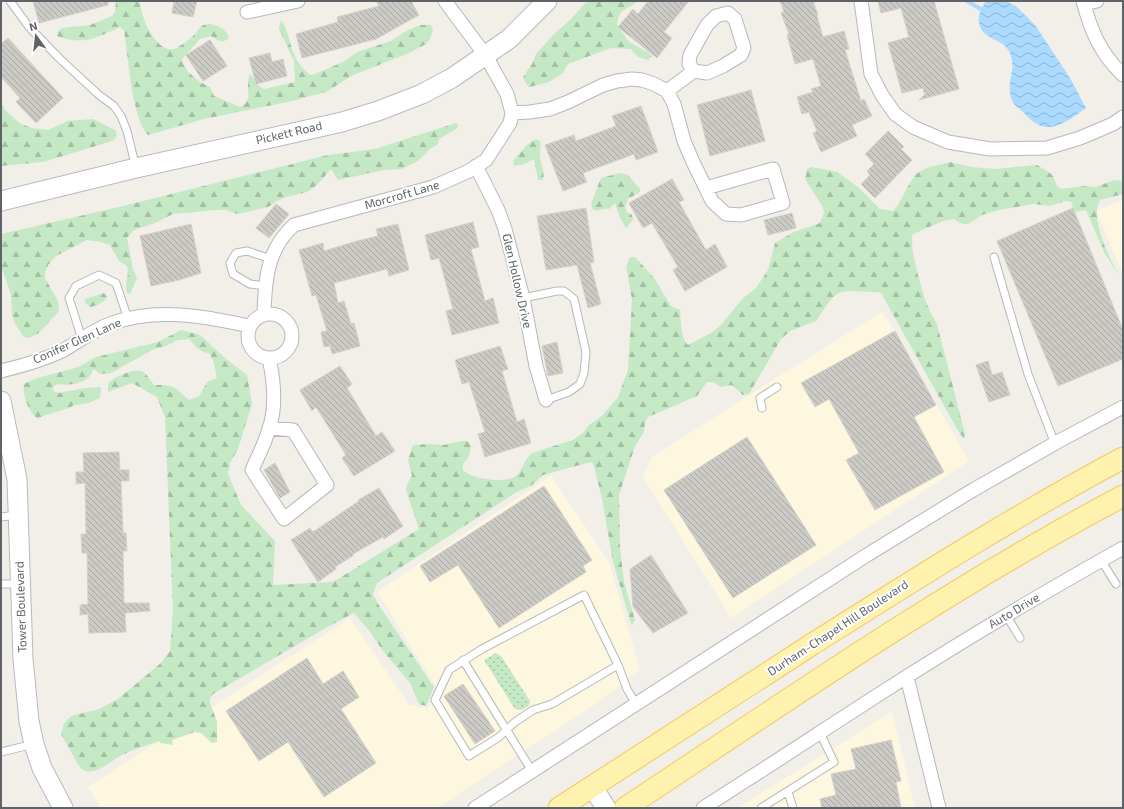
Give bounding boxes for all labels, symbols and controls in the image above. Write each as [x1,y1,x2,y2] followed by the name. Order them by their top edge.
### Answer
[16,16,56,56] north arrow
[28,19,39,33] text: N
[254,118,323,146] street label: Pickett Road
[363,177,441,211] street label: Morcroft Lane
[500,232,536,329] street label: Glen Hollow Drive
[30,314,123,366] street label: Conifer Glen Lane
[11,561,29,653] street label: Tower Boulevard
[765,576,910,678] street label: Durham-Chapel Hill Boulevard
[986,590,1041,631] street label: Auto Drive

